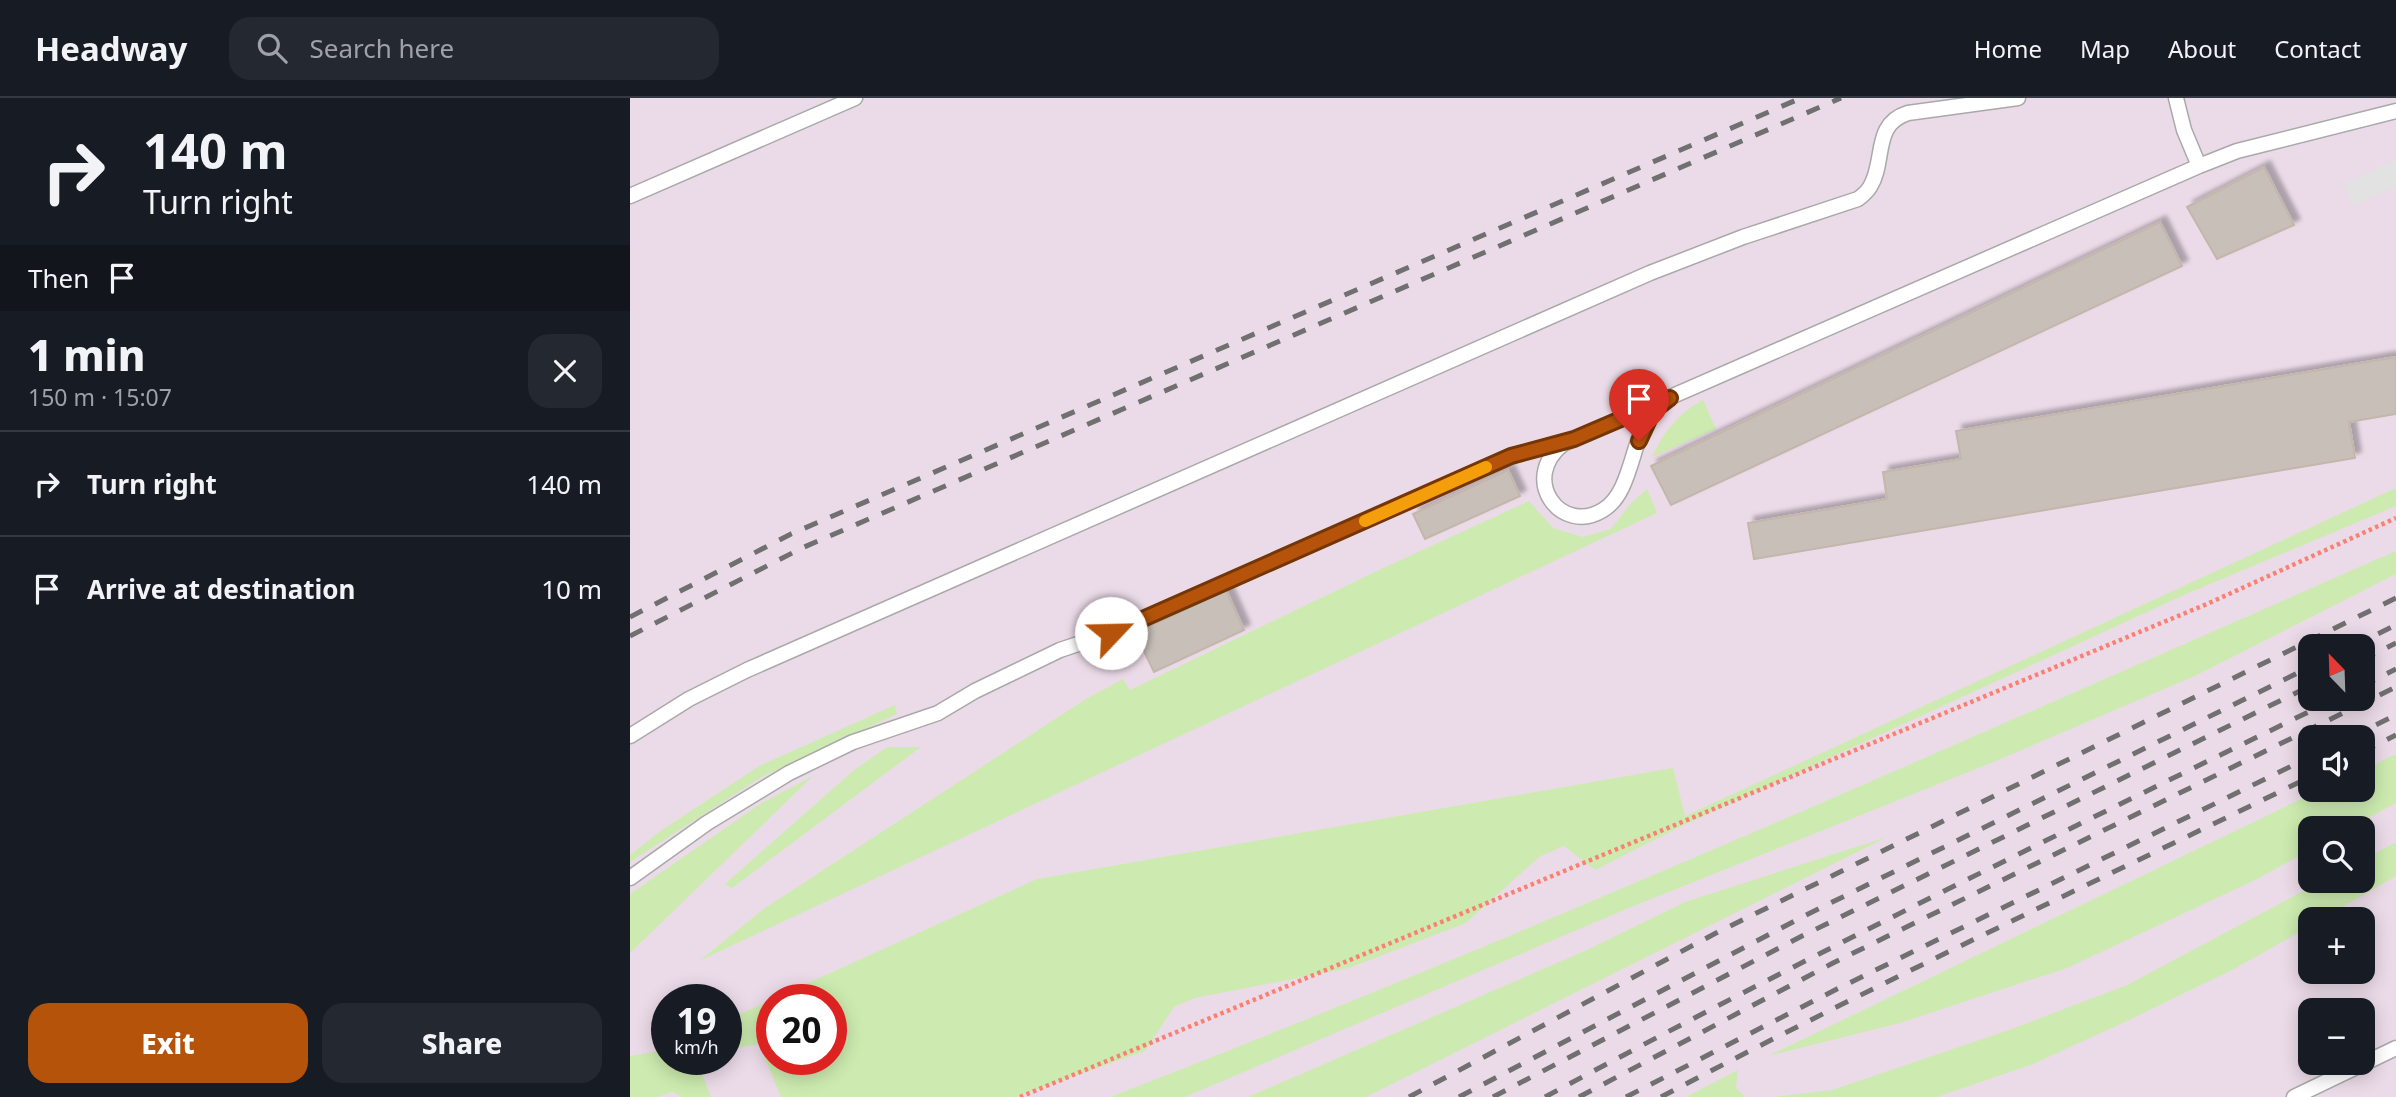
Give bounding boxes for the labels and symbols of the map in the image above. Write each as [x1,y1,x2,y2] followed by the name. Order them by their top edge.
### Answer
[1609,369,1669,441] pin
[1074,596,1148,670] position arrow
[2298,634,2375,710] north arrow
[756,984,847,1075] speed limit sign: 20

